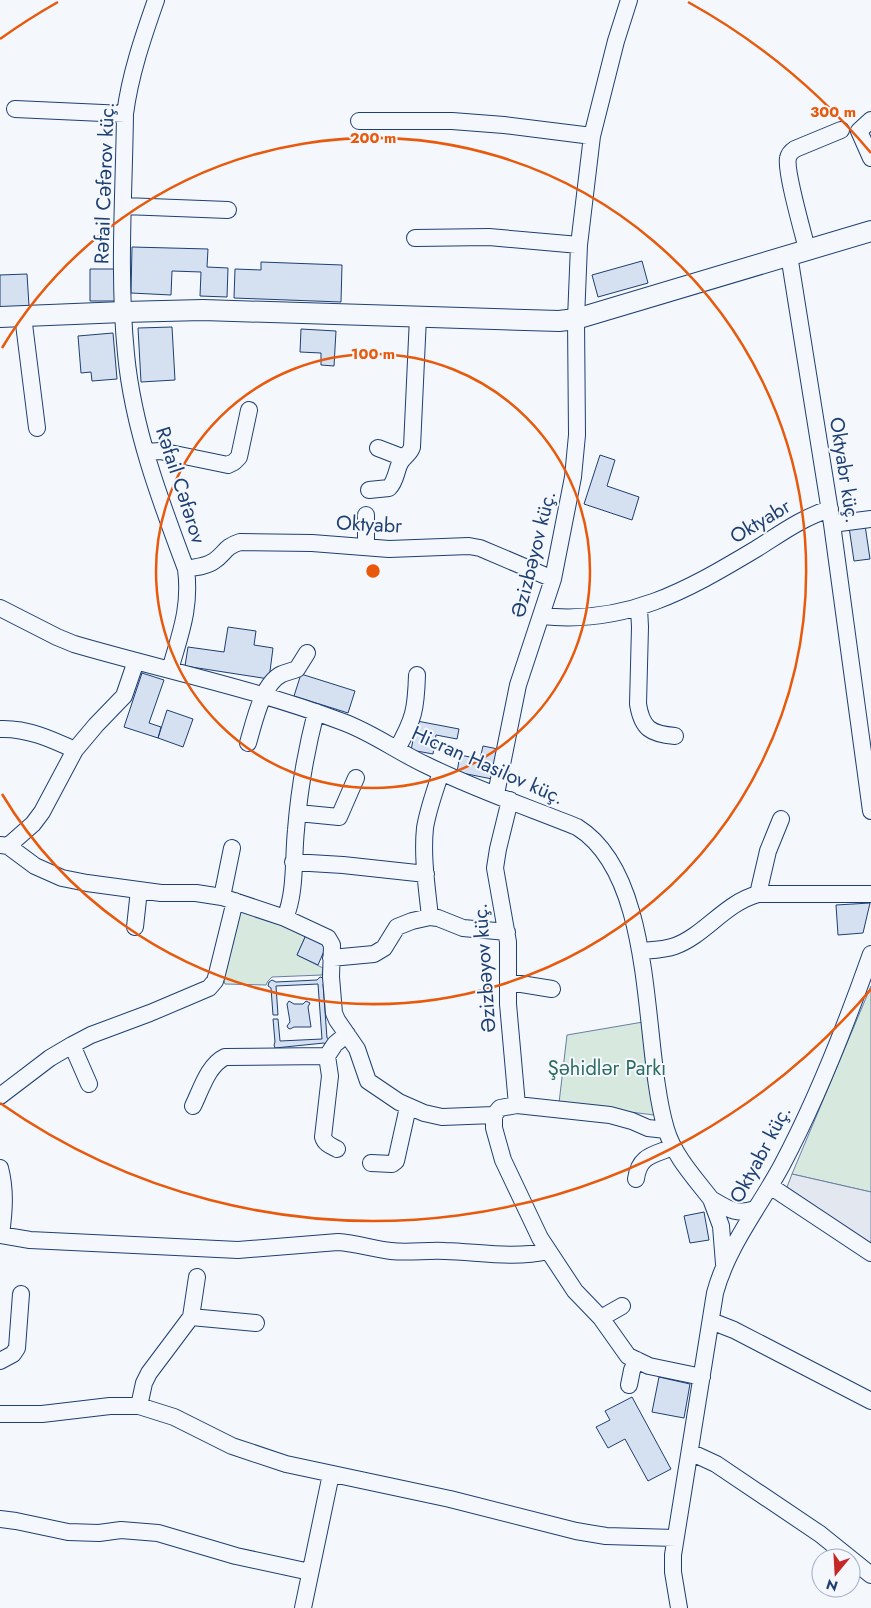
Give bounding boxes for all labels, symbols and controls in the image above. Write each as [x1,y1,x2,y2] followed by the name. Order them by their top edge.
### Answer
[810,101,856,123] text: 300 m
[87,102,122,264] street label: Rəfail Cəfərov küç.
[350,127,396,149] text: 200 m
[351,343,395,365] text: 100 m
[822,415,867,525] street label: Oktyabr küç.
[148,423,213,547] street label: Rəfail Cəfərov
[504,488,563,621] street label: Əzizbəyov küç.
[724,492,796,551] street label: Oktyabr
[335,508,403,541] street label: Oktyabr
[364,562,382,580] centre of rings
[407,719,569,812] street label: Hicran Hasilov küç.
[466,902,503,1034] street label: Əzizbəyov küç.
[548,1054,666,1083] park label: Şəhidlər Parkı
[723,1100,798,1208] street label: Oktyabr küç.
[811,1548,861,1598] north arrow
[824,1574,840,1597] text: N

